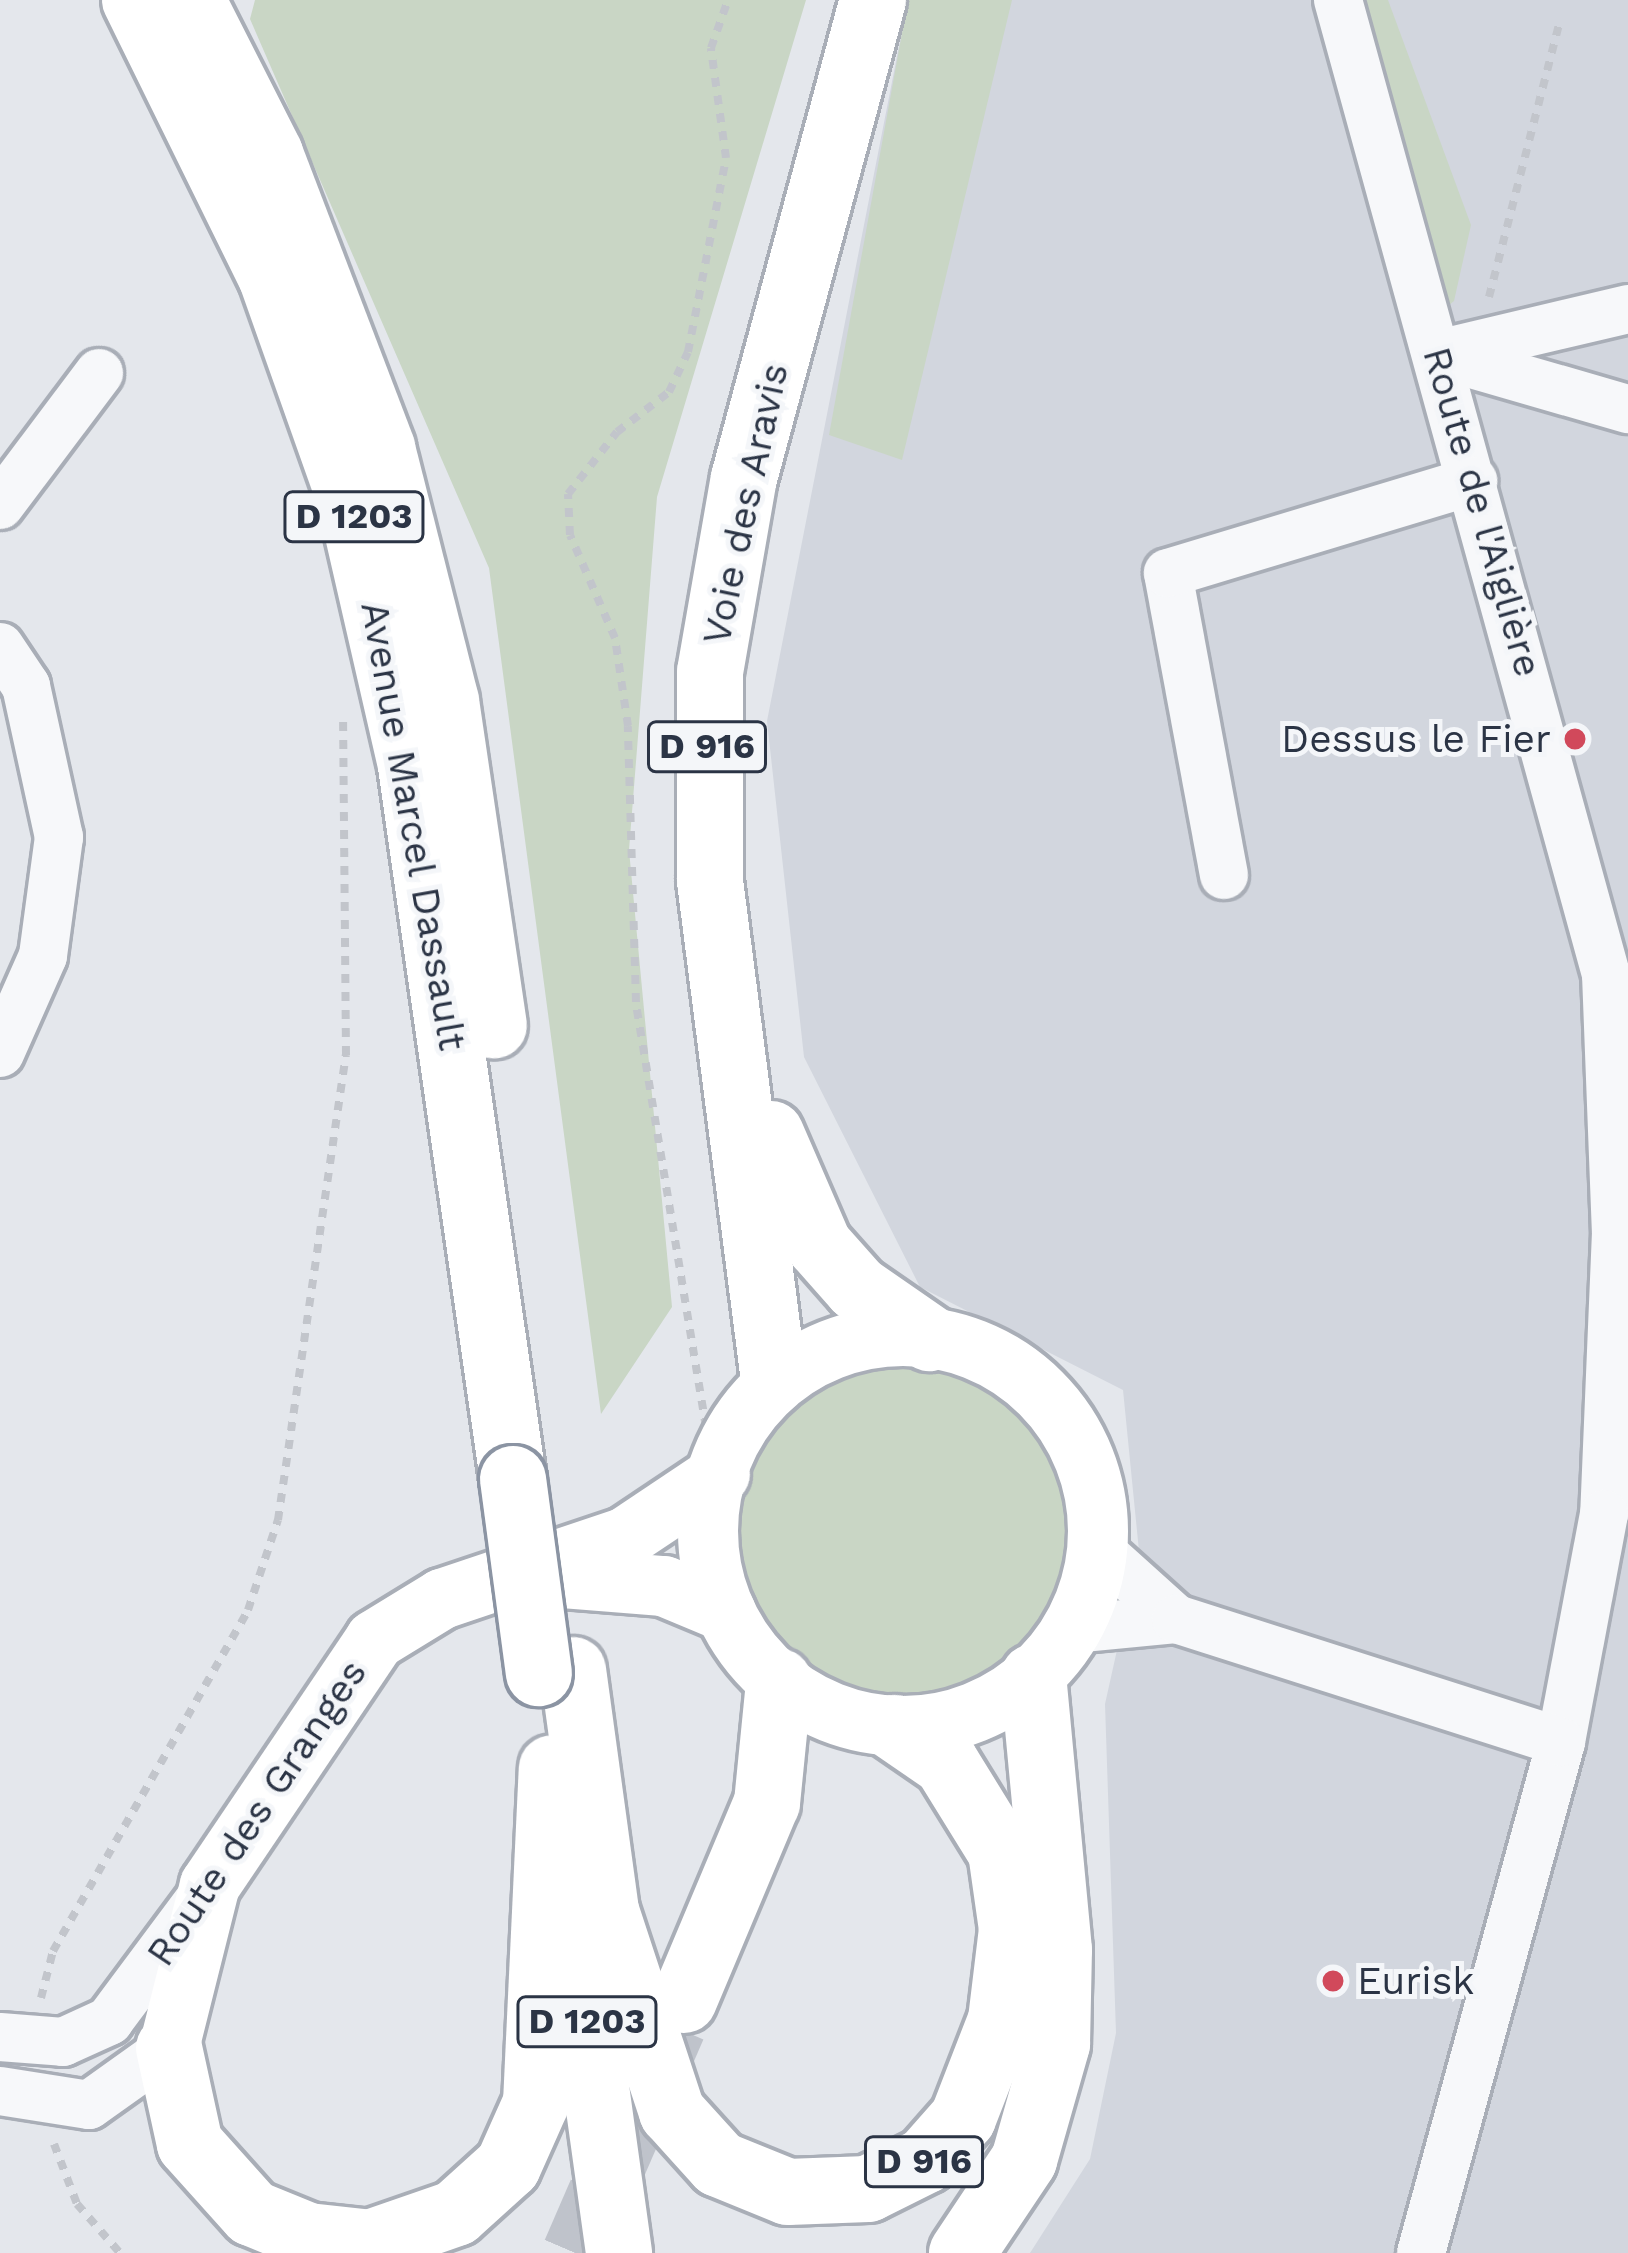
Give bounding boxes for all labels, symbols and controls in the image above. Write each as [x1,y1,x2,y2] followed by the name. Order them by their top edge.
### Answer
[1413,342,1551,682] street label: Route de l'Aiglière
[693,358,799,650] street label: Voie des Aravis
[282,487,426,547] road number: D 1203
[350,597,476,1055] street label: Avenue Marcel Dassault
[1281,716,1551,762] place label: Dessus le Fier
[644,717,770,777] road number: D 916
[1562,726,1588,752] marker: Dessus le Fier
[137,1651,377,1975] street label: Route des Granges
[1357,1958,1474,2004] place label: Eurisk
[1320,1968,1346,1994] marker: Eurisk
[515,1992,659,2052] road number: D 1203
[861,2132,987,2192] road number: D 916

